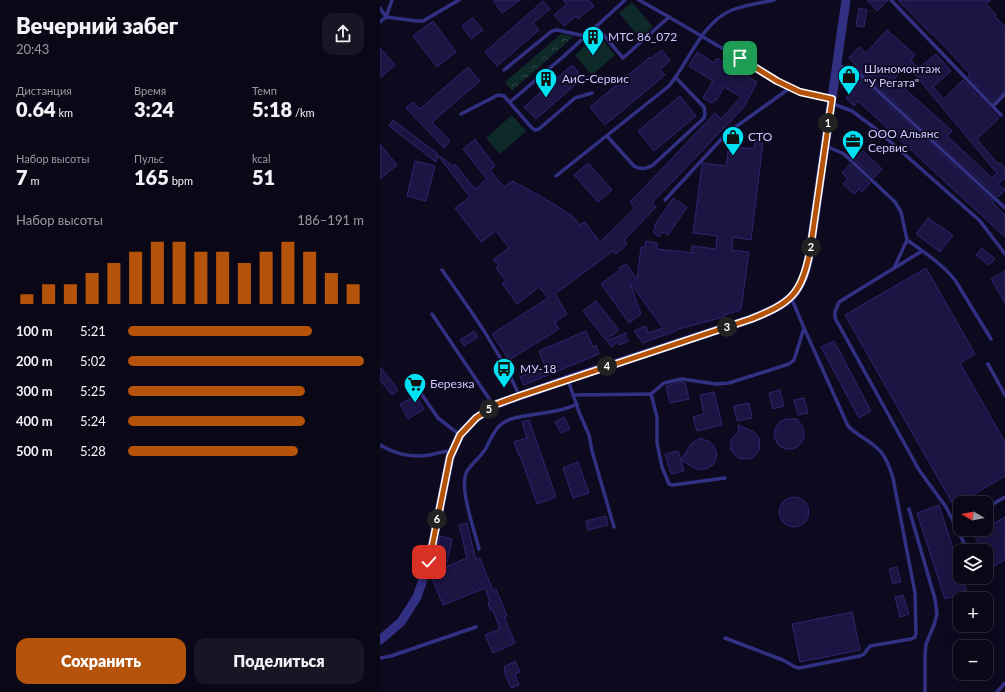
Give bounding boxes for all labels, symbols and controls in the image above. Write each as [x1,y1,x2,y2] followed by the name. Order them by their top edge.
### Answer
[16,12,178,39] text: Вечерний забег
[322,13,364,55] button: share
[580,24,606,57] building icon: МТС 86_072
[608,29,677,44] place label: МТС 86_072
[16,41,49,57] text: 20:43
[723,41,757,75] pin
[729,47,751,69] icon: arrive
[864,61,941,90] place label: Шиномонтаж "У Регата"
[836,63,862,96] shop icon: Шиномонтаж "У Регата"
[533,66,559,99] building icon: АиС-Сервис
[562,71,629,86] place label: АиС-Сервис
[16,84,72,97] text: Дистанция
[134,84,166,97] text: Время
[252,84,277,97] text: Темп
[16,97,56,121] text: 0.64
[134,97,174,121] text: 3:24
[252,97,292,121] text: 5:18
[56,106,73,119] text: km
[292,106,315,119] text: /km
[818,113,838,133] pin: 1
[825,116,831,129] text: 1
[720,124,746,157] shop icon: СТО
[868,126,939,155] place label: ООО Альянс Сервис
[840,128,866,161] office icon: ООО Альянс Сервис
[748,129,773,144] place label: СТО
[16,152,89,165] text: Набор высоты
[134,152,164,165] text: Пульс
[252,152,271,165] text: kcal
[16,165,28,189] text: 7
[134,165,169,189] text: 165
[252,165,275,189] text: 51
[28,174,39,187] text: m
[169,174,193,187] text: bpm
[16,212,103,228] text: Набор высоты
[297,212,364,228] text: 186–191 m
[801,237,821,257] pin: 2
[808,240,814,253] text: 2
[717,317,737,337] pin: 3
[724,320,730,333] text: 3
[16,323,53,339] text: 100 m
[80,323,106,339] text: 5:21
[16,353,53,369] text: 200 m
[80,353,106,369] text: 5:02
[491,356,517,389] bus stop icon: МУ-18
[597,356,617,376] pin: 4
[604,359,610,372] text: 4
[520,361,557,376] place label: МУ-18
[402,371,428,404] supermarket icon: Березка
[430,376,474,391] place label: Березка
[16,383,53,399] text: 300 m
[80,383,106,399] text: 5:25
[479,399,499,419] pin: 5
[486,402,492,415] text: 5
[16,413,53,429] text: 400 m
[80,413,106,429] text: 5:24
[16,443,53,459] text: 500 m
[80,443,106,459] text: 5:28
[953,496,993,536] north arrow
[953,496,993,680] map controls
[427,509,447,529] pin: 6
[434,512,440,525] text: 6
[953,544,993,584] button: layers
[412,545,446,579] pin
[418,551,440,573] icon: check
[953,592,993,632] button: +
[16,638,186,684] button: Сохранить
[194,638,364,684] button: Поделиться
[953,640,993,680] button: −

